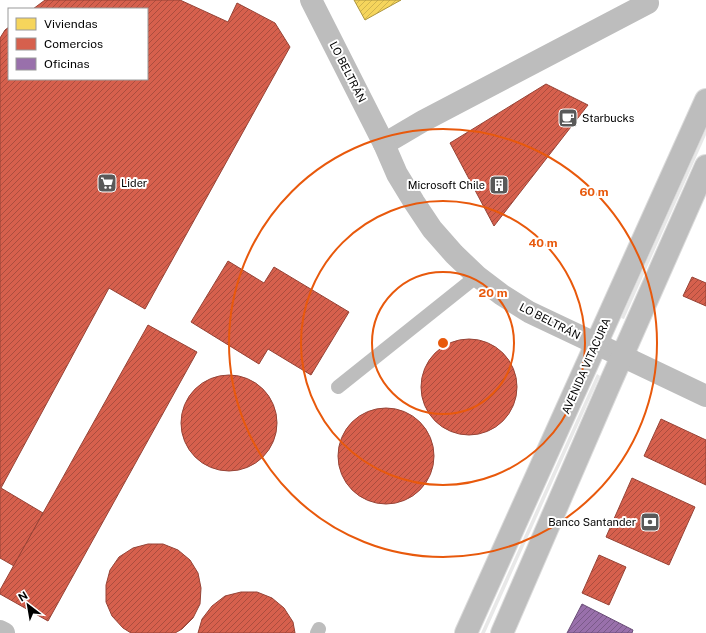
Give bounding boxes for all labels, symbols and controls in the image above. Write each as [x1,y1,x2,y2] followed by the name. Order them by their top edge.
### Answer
[8,8,148,80] legend
[44,17,98,31] text: Viviendas
[44,37,103,51] text: Comercios
[328,39,369,104] street label: LO BELTRÁN
[44,57,90,71] text: Oficinas
[557,107,579,129] cafe icon: Starbucks
[582,112,635,124] place label: Starbucks
[96,172,118,194] supermarket icon: Lider
[488,174,510,196] building icon: Microsoft Chile
[121,177,147,189] place label: Lider
[408,179,485,191] place label: Microsoft Chile
[579,185,609,199] text: 60 m
[528,236,558,250] text: 40 m
[479,286,508,300] text: 20 m
[518,300,583,341] street label: LO BELTRÁN
[559,316,613,416] street label: AVENIDA VITACURA
[436,336,450,350] centre of rings
[639,511,661,533] bank icon: Banco Santander
[548,516,636,528] place label: Banco Santander
[8,585,48,625] north arrow
[16,589,30,604] text: N

